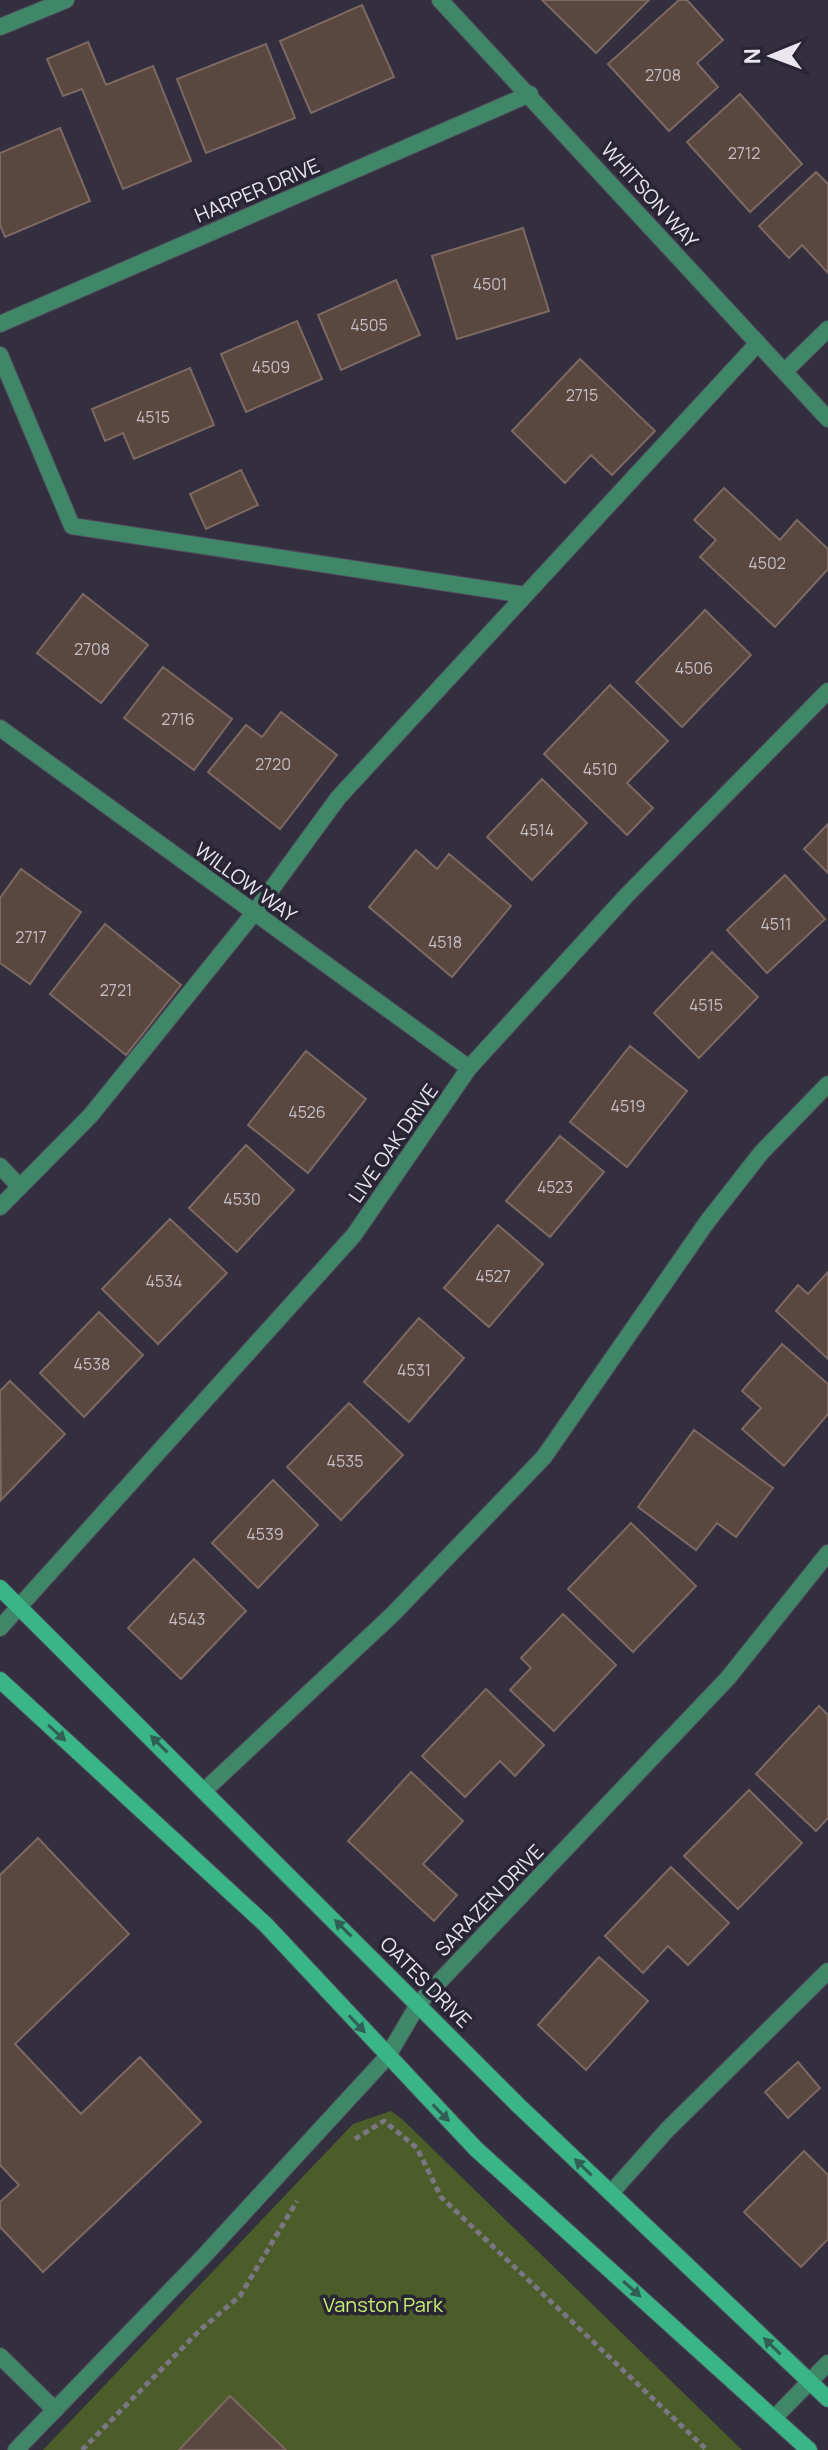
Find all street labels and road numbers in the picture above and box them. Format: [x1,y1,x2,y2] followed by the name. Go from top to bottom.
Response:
[595,136,705,254] street label: WHITSON WAY
[190,152,324,228] street label: HARPER DRIVE
[190,836,303,929] street label: WILLOW WAY
[342,1078,444,1208] street label: LIVE OAK DRIVE
[429,1838,549,1962] street label: SARAZEN DRIVE
[374,1930,478,2034] street label: OATES DRIVE

